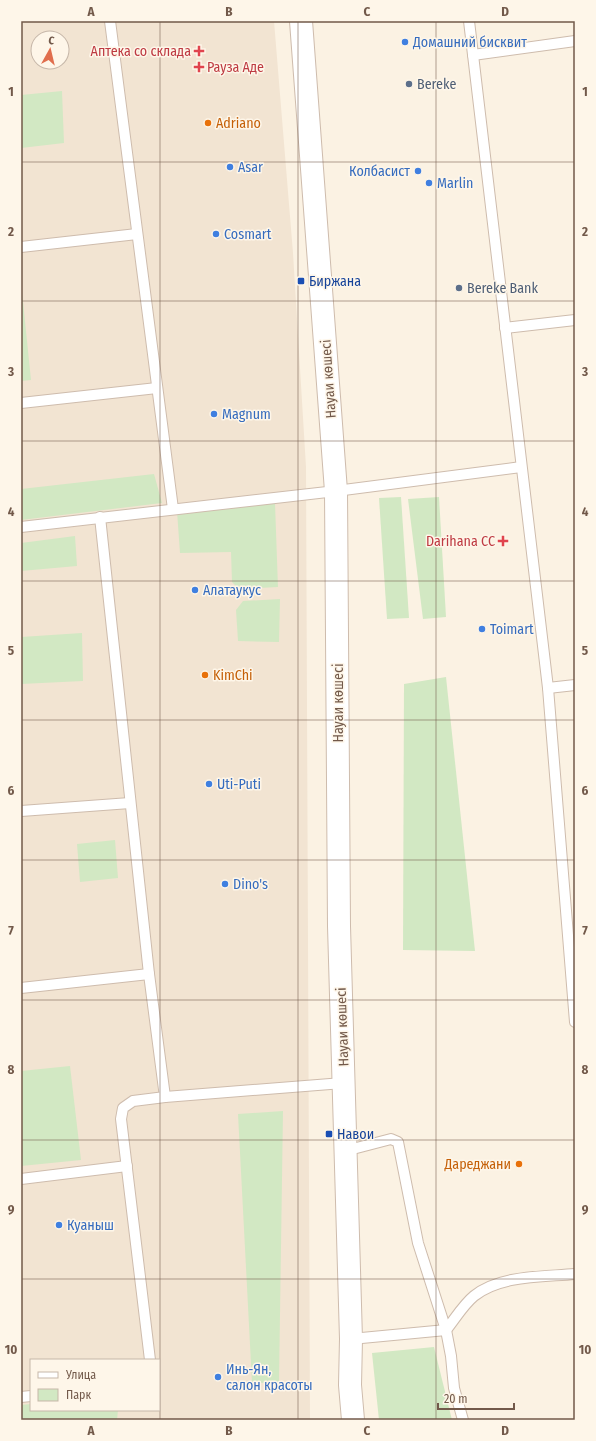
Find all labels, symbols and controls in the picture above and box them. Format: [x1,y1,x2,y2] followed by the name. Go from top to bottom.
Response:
[86,4,95,19] text: A
[225,4,233,19] text: B
[364,4,371,19] text: C
[501,4,509,19] text: D
[30,30,70,70] north arrow
[48,34,55,47] text: С
[412,34,527,51] place label: Домашний бисквит
[400,37,410,47] marker: Домашний бисквит
[91,43,191,60] place label: Аптека со склада
[194,46,204,56] marker: Аптека со склада
[207,59,264,76] place label: Рауза Аде
[194,62,204,72] marker: Рауза Аде
[417,76,456,93] place label: Bereke
[404,79,414,89] marker: Bereke
[8,84,14,99] text: 1
[582,84,588,99] text: 1
[216,115,261,132] place label: Adriano
[203,118,213,128] marker: Adriano
[238,159,263,176] place label: Asar
[225,162,235,172] marker: Asar
[349,163,410,180] place label: Колбасист
[413,166,423,176] marker: Колбасист
[437,175,473,192] place label: Marlin
[424,178,434,188] marker: Marlin
[7,224,14,239] text: 2
[581,224,588,239] text: 2
[224,226,272,243] place label: Cosmart
[211,229,221,239] marker: Cosmart
[309,273,361,290] place label: Биржана
[296,276,306,286] marker: Биржана
[467,280,538,297] place label: Bereke Bank
[454,283,464,293] marker: Bereke Bank
[317,339,340,419] street label: Науаи көшесі
[7,364,14,379] text: 3
[581,364,588,379] text: 3
[222,406,271,423] place label: Magnum
[209,409,219,419] marker: Magnum
[8,504,15,519] text: 4
[582,504,589,519] text: 4
[426,533,495,550] place label: Darihana CC
[498,536,508,546] marker: Darihana CC
[203,582,261,599] place label: Алатаукус
[190,585,200,595] marker: Алатаукус
[490,621,534,638] place label: Toimart
[477,624,487,634] marker: Toimart
[8,643,14,658] text: 5
[582,643,588,658] text: 5
[330,663,347,743] street label: Науаи көшесі
[213,667,253,684] place label: KimChi
[200,670,210,680] marker: KimChi
[217,776,261,793] place label: Uti-Puti
[204,779,214,789] marker: Uti-Puti
[8,783,15,798] text: 6
[582,783,589,798] text: 6
[233,876,268,893] place label: Dino's
[220,879,230,889] marker: Dino's
[8,923,14,938] text: 7
[582,923,588,938] text: 7
[333,987,352,1067] street label: Науаи көшесі
[8,1062,15,1077] text: 8
[582,1062,589,1077] text: 8
[337,1126,374,1143] place label: Навои
[324,1129,334,1139] marker: Навои
[443,1156,511,1173] place label: Дареджани
[514,1159,524,1169] marker: Дареджани
[8,1202,15,1217] text: 9
[582,1202,589,1217] text: 9
[67,1217,114,1234] place label: Куаныш
[54,1220,64,1230] marker: Куаныш
[5,1342,17,1357] text: 10
[579,1342,591,1357] text: 10
[30,1359,160,1411] legend
[226,1361,313,1394] place label: Инь-Ян, салон красоты
[65,1368,96,1382] text: Улица
[213,1372,223,1382] marker: Инь-Ян, салон красоты
[438,1385,514,1411] scale bar
[66,1388,92,1402] text: Парк
[444,1392,468,1406] text: 20 m
[86,1423,95,1438] text: A
[225,1423,233,1438] text: B
[364,1423,371,1438] text: C
[501,1423,509,1438] text: D

